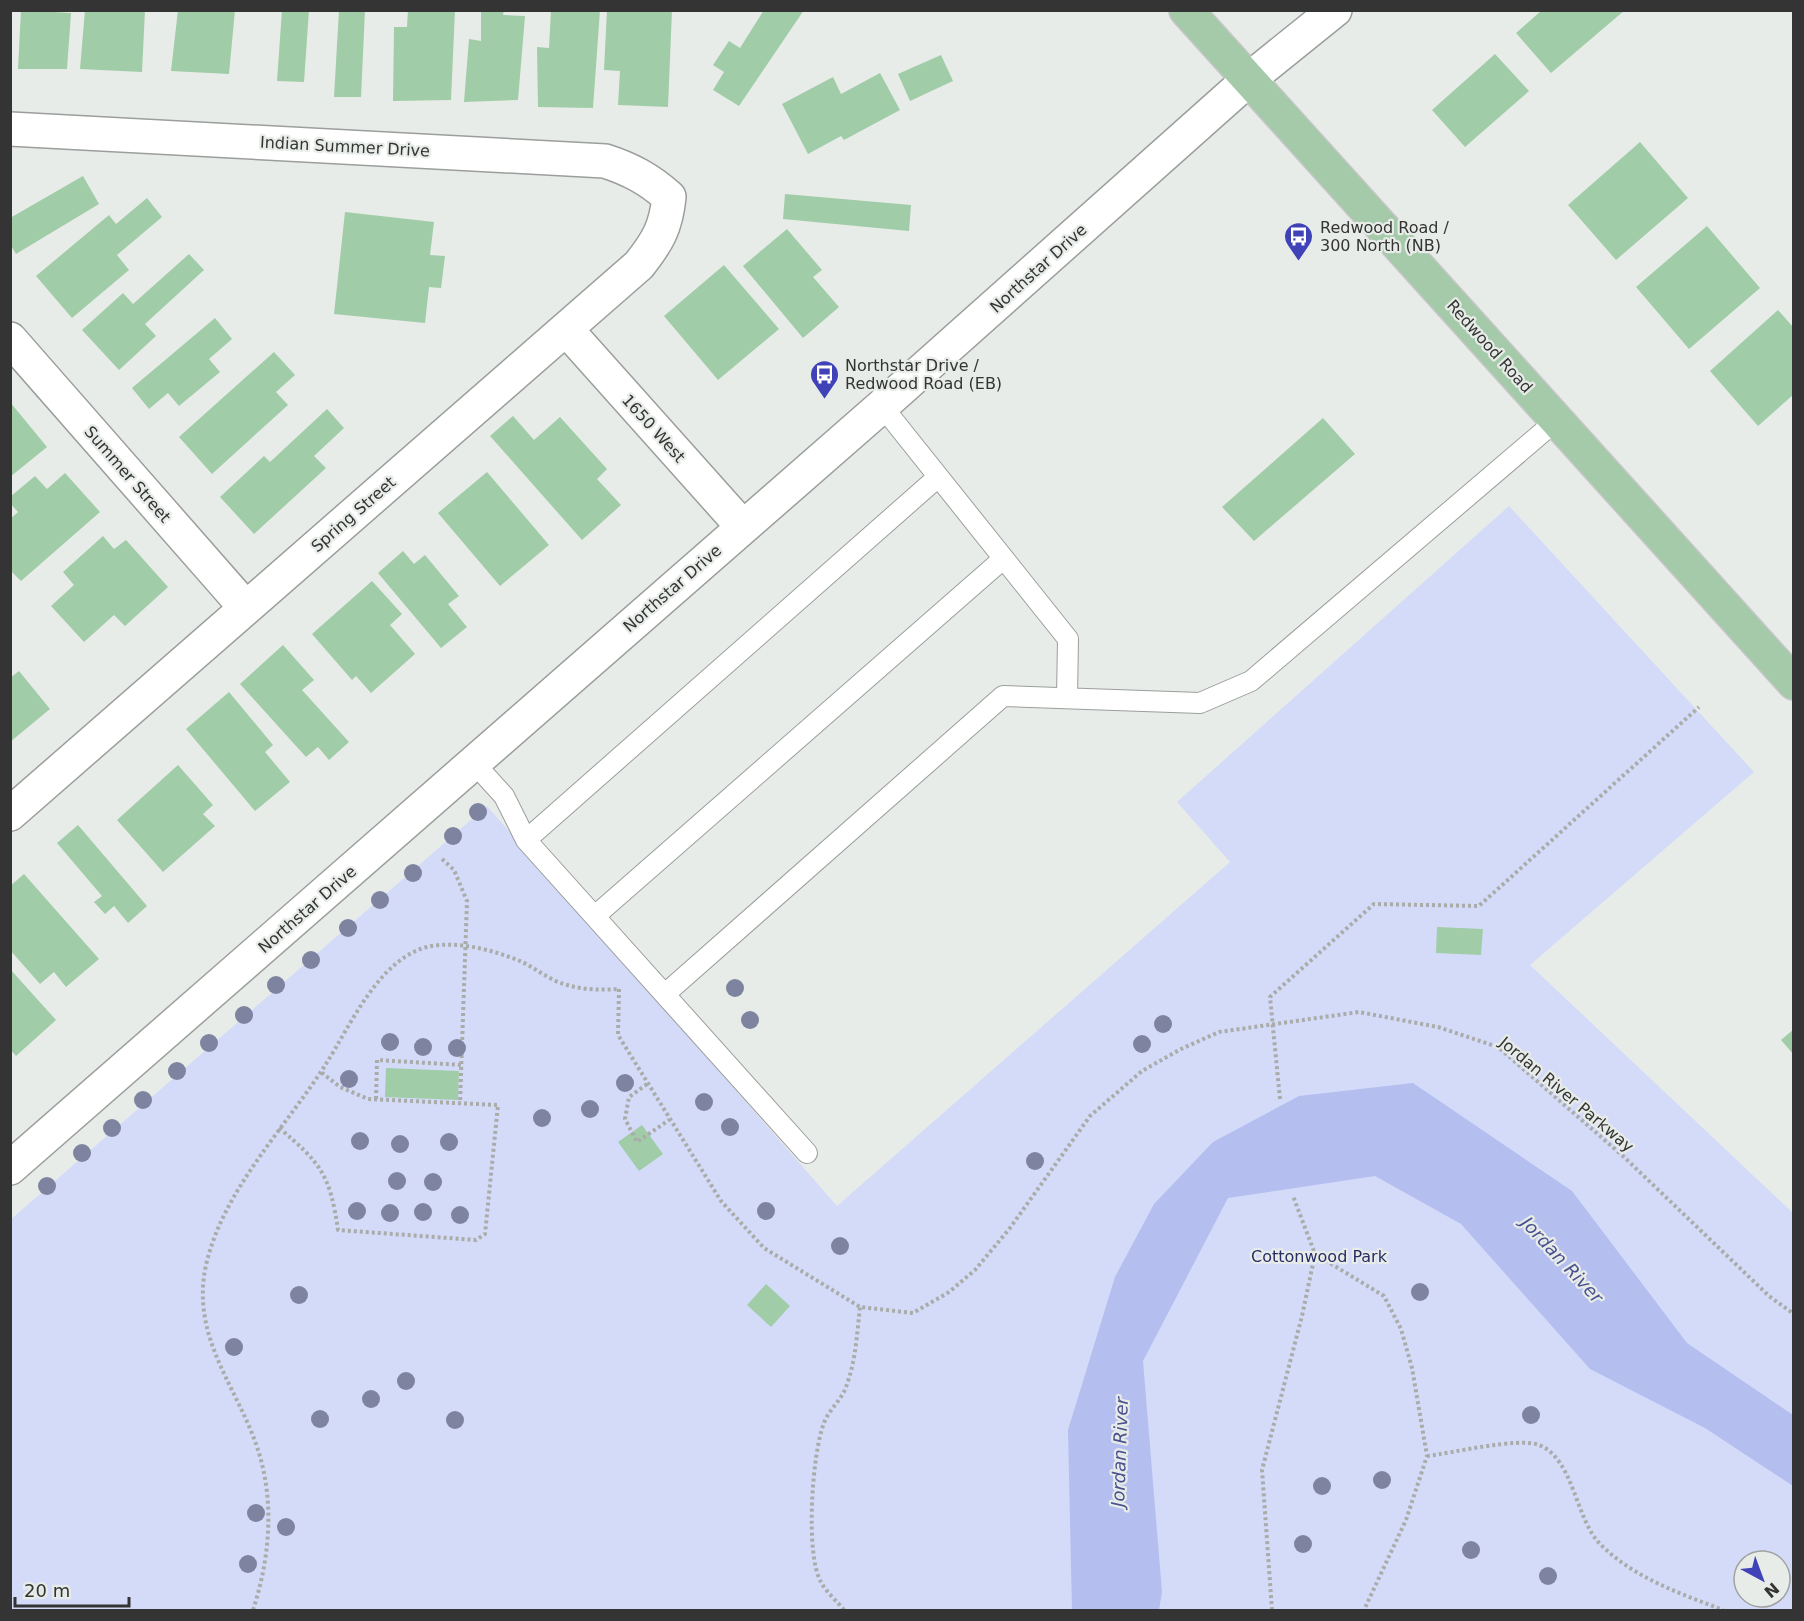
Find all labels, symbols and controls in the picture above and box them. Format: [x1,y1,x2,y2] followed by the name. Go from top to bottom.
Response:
[260,133,430,160] street label: Indian Summer Drive
[1320,218,1450,255] place label: Redwood Road / 300 North (NB)
[986,220,1091,317] street label: Northstar Drive
[1283,220,1315,262] bus stop icon: Redwood Road / 300 North (NB)
[1443,296,1536,397] street label: Redwood Road
[845,356,1002,393] place label: Northstar Drive / Redwood Road (EB)
[808,358,840,400] bus stop icon: Northstar Drive / Redwood Road (EB)
[618,390,689,466] street label: 1650 West
[81,422,175,526] street label: Summer Street
[307,473,399,556] street label: Spring Street
[619,541,725,636] street label: Northstar Drive
[254,862,360,957] street label: Northstar Drive
[1495,1032,1638,1156] street label: Jordan River Parkway
[1515,1210,1609,1308] water label: Jordan River
[1251,1247,1388,1266] park label: Cottonwood Park
[1107,1395,1132,1510] water label: Jordan River
[1732,1549,1792,1609] north arrow
[15,1570,129,1608] scale bar
[1760,1578,1783,1602] text: N
[24,1580,70,1601] text: 20 m

